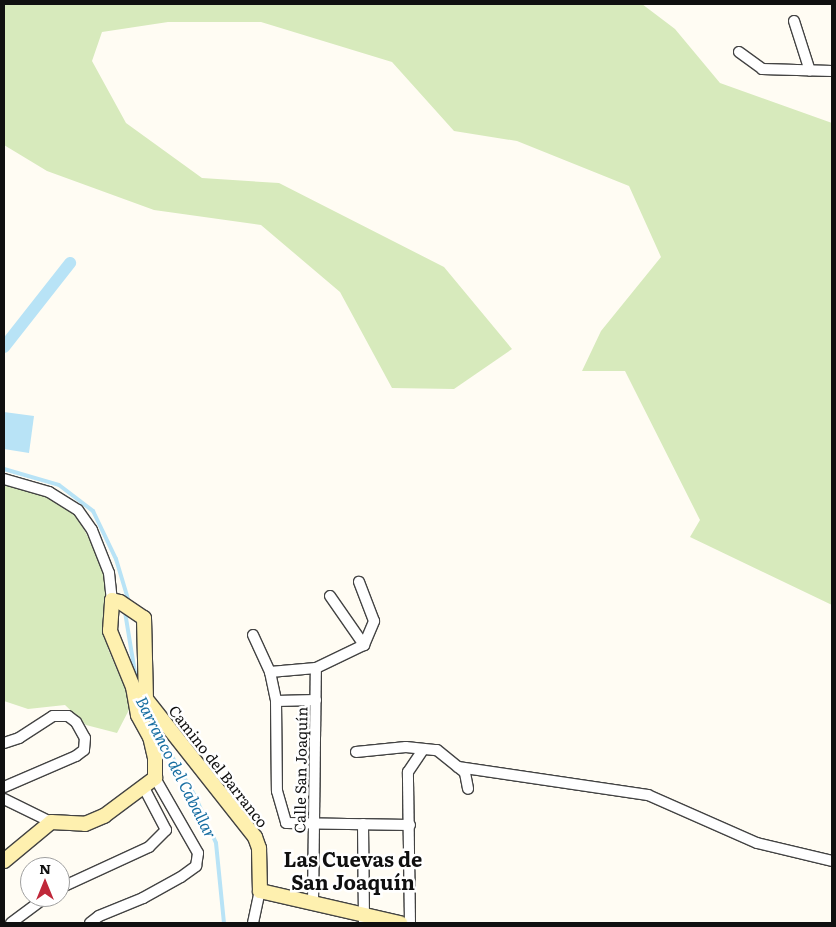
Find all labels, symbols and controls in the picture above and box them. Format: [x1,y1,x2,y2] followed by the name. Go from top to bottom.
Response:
[133,693,221,841] water label: Barranco del Caballar
[166,701,272,831] street label: Camino del Barranco
[290,707,310,833] street label: Calle San Joaquín
[284,846,422,893] district label: Las Cuevas de San Joaquín
[20,857,70,907] north arrow
[39,858,51,878] text: N

